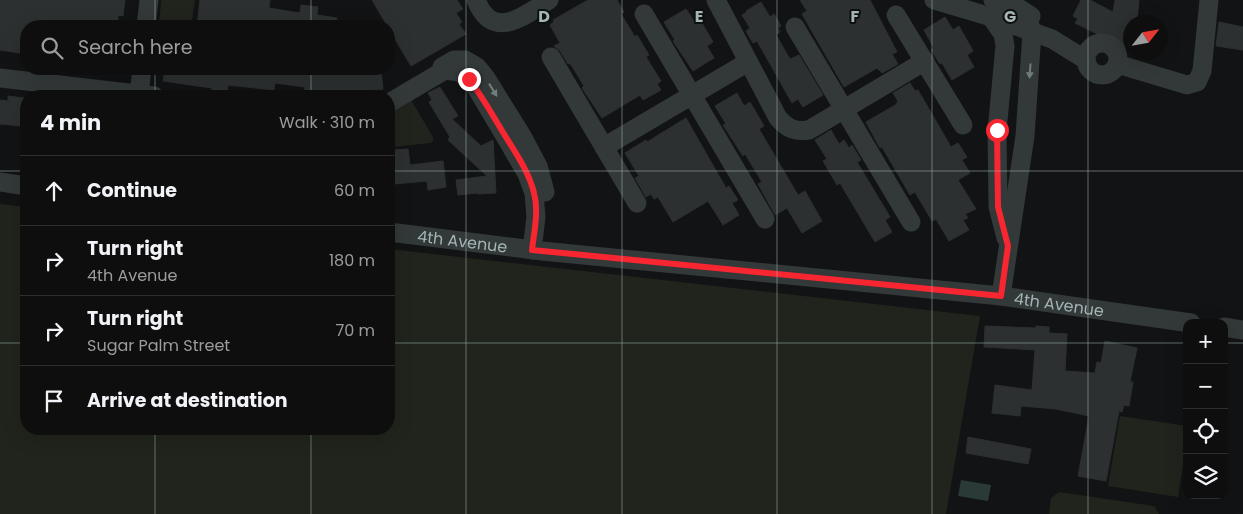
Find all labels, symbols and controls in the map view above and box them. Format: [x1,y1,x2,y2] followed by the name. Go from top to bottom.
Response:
[538,5,550,28] text: D
[695,5,703,28] text: E
[851,5,860,28] text: F
[1004,5,1016,28] text: G
[1123,15,1168,60] north arrow
[20,20,395,75] search box
[38,34,66,62] icon: search
[78,34,192,61] text: Search here
[1025,64,1033,80] one-way arrow
[458,68,481,91] route end
[489,83,498,97] one-way arrow
[40,108,101,137] text: 4 min
[279,111,375,134] text: Walk · 310 m
[986,119,1009,142] route start
[40,177,68,205] icon: ahead
[87,177,177,204] text: Continue
[334,179,375,202] text: 60 m
[416,225,509,259] street label: 4th Avenue
[87,235,183,262] text: Turn right
[40,247,68,275] icon: right
[329,249,375,272] text: 180 m
[87,264,177,287] text: 4th Avenue
[1013,287,1105,323] street label: 4th Avenue
[87,305,183,332] text: Turn right
[40,317,68,345] icon: right
[335,319,375,342] text: 70 m
[1183,319,1228,499] map controls
[1183,319,1228,364] button: +
[87,334,230,357] text: Sugar Palm Street
[1183,364,1228,409] button: −
[40,387,68,415] icon: arrive
[87,387,288,414] text: Arrive at destination
[1183,409,1228,454] button: locate
[1183,454,1228,499] button: layers

